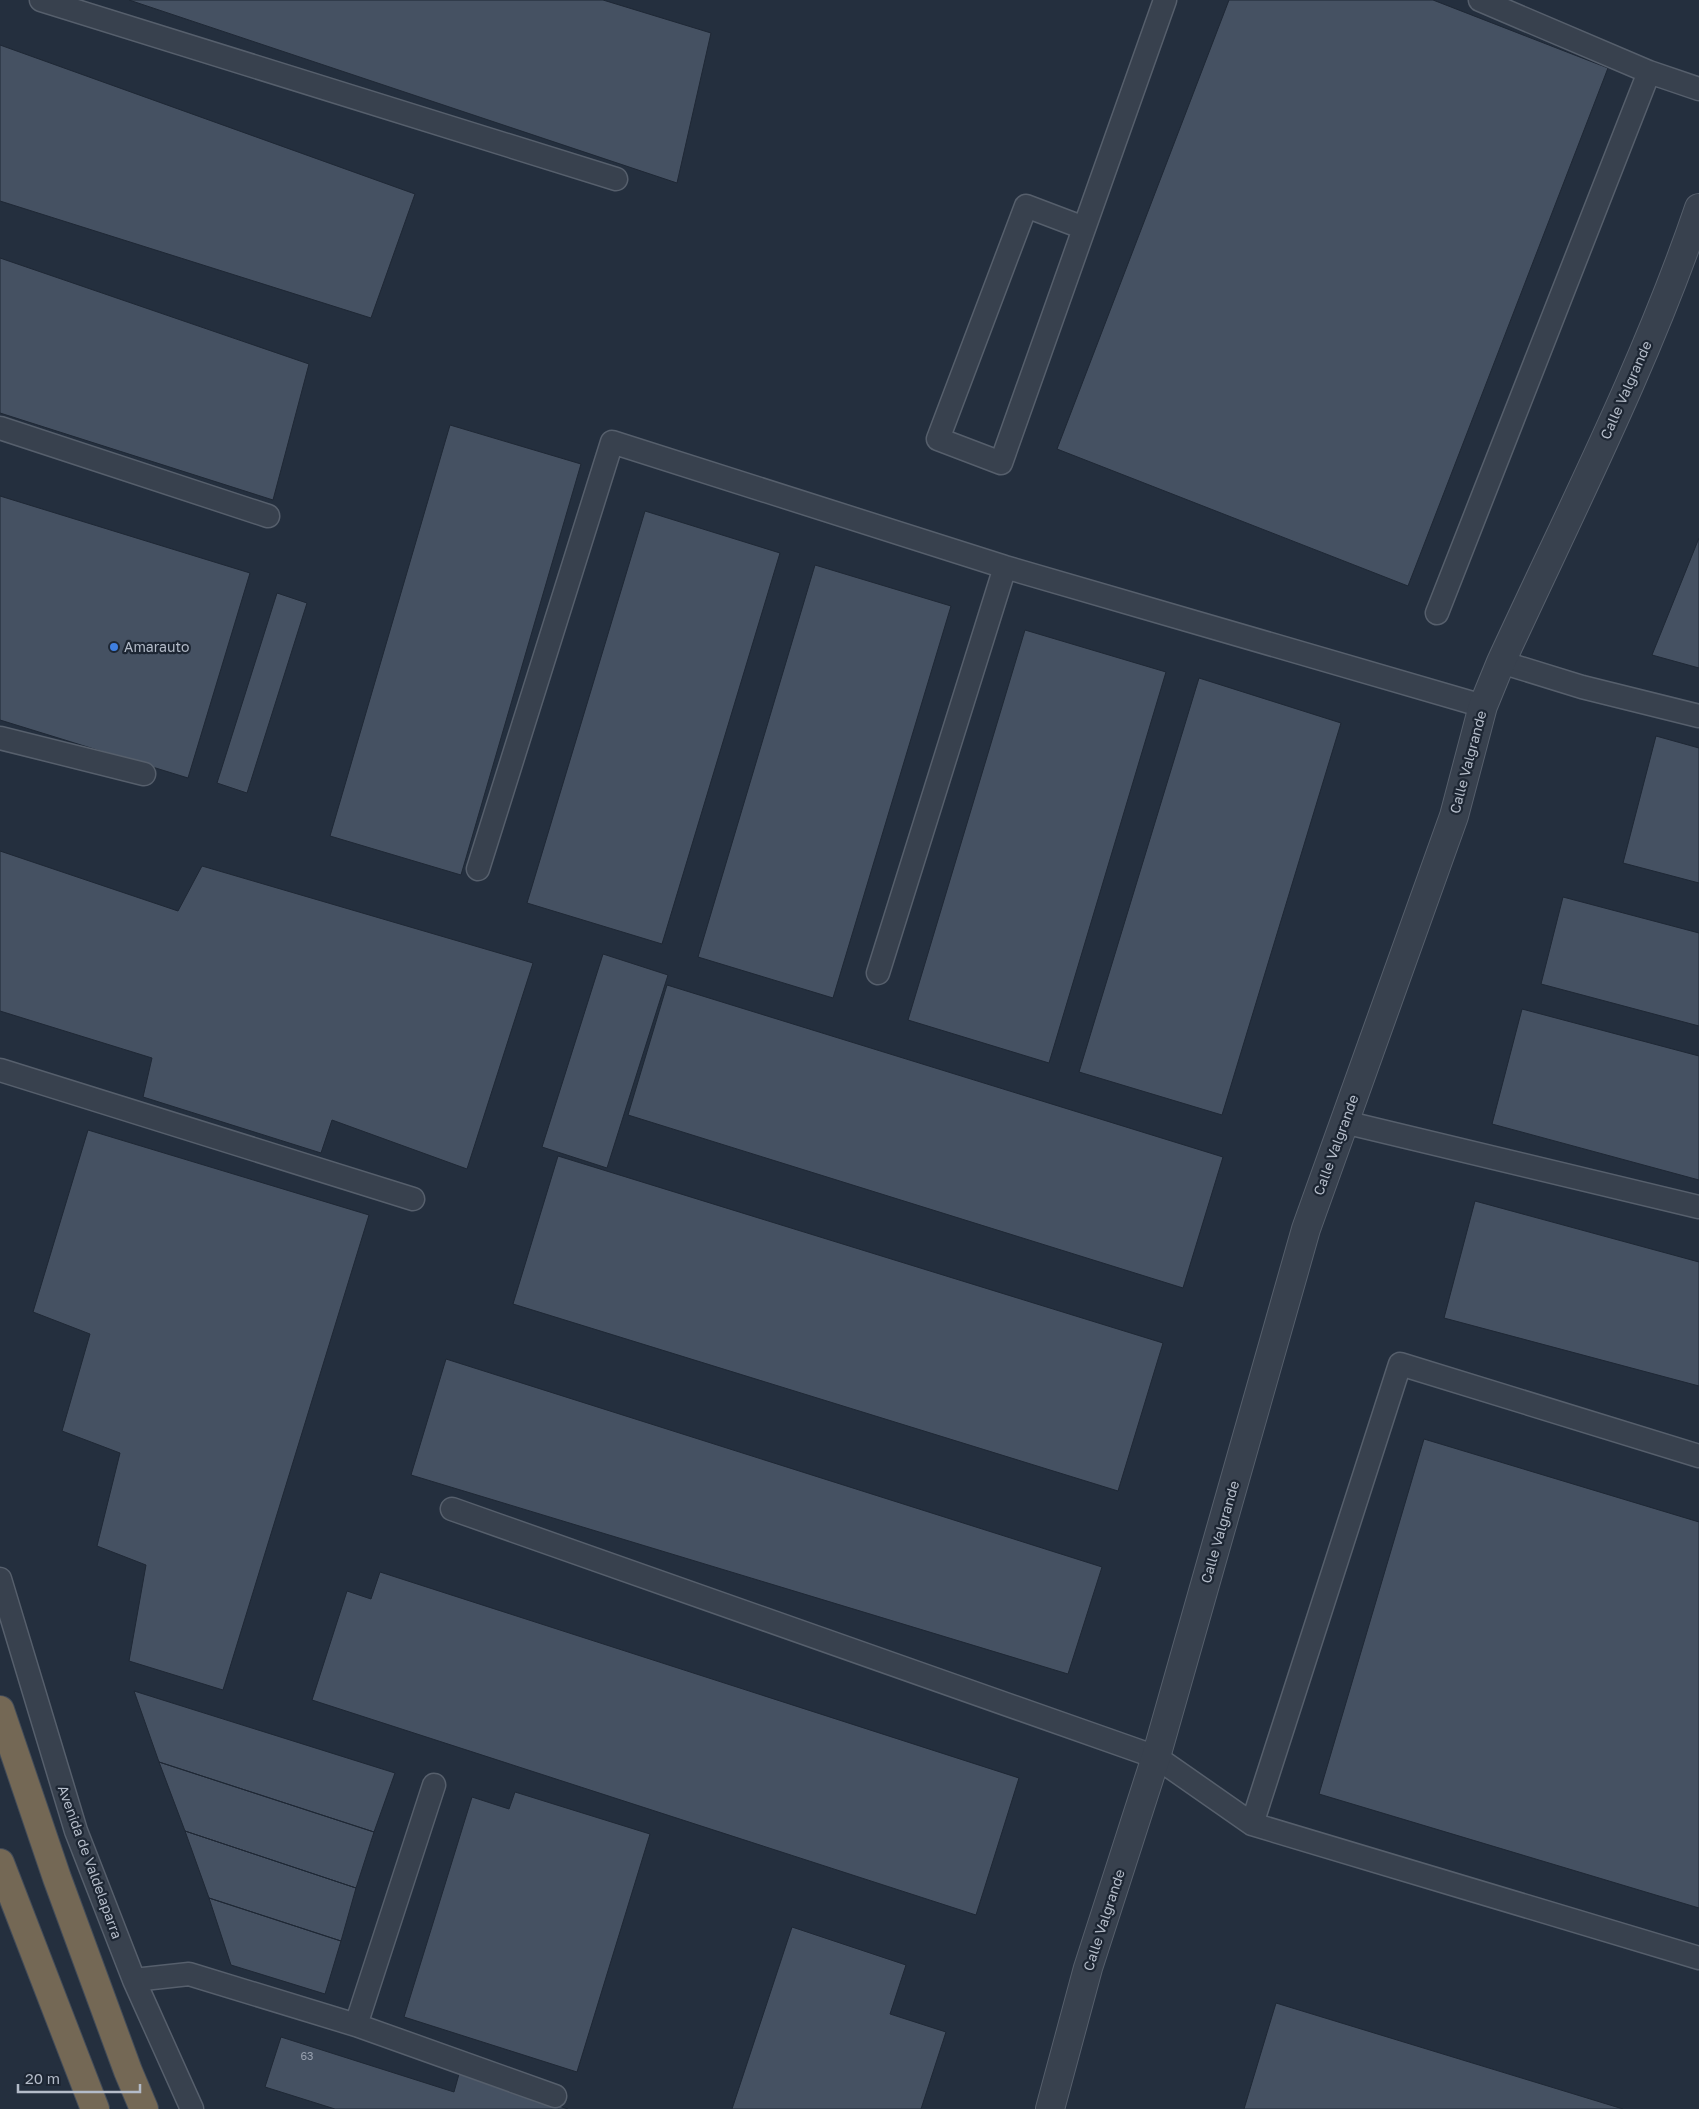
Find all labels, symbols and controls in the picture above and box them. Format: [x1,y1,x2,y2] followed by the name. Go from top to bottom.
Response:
[1596,338,1655,442] street label: Calle Valgrande
[124,638,189,655] place label: Amarauto
[108,641,120,653] marker: Amarauto
[1446,709,1489,815] street label: Calle Valgrande
[1309,1092,1362,1197] street label: Calle Valgrande
[1197,1479,1242,1585] street label: Calle Valgrande
[55,1783,126,1941] street label: Avenida de Valdelaparra
[1079,1867,1128,1973] street label: Calle Valgrande
[300,2049,314,2062] house number: 63
[18,2062,140,2094] scale bar
[25,2069,60,2087] text: 20 m

